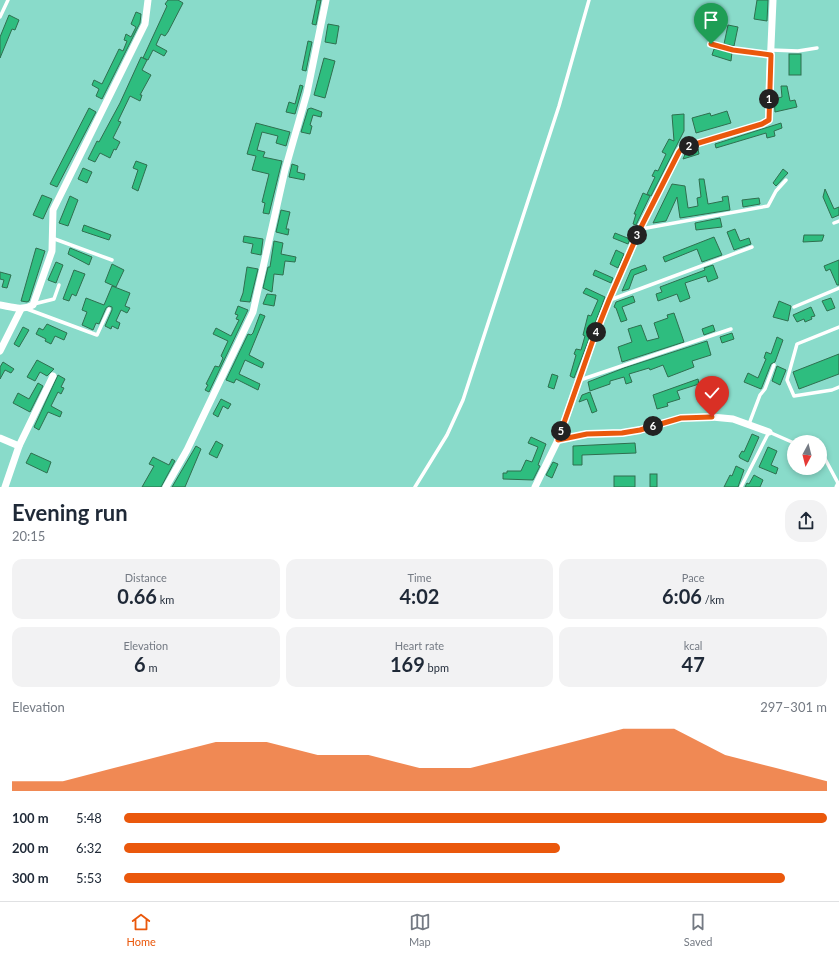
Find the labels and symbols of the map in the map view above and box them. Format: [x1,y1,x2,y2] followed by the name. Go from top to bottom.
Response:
[694,3,728,44] pin
[759,89,779,109] pin: 1
[679,136,699,156] pin: 2
[627,225,647,245] pin: 3
[586,322,606,342] pin: 4
[695,376,729,417] pin
[643,416,663,436] pin: 6
[551,421,571,441] pin: 5
[787,435,827,475] north arrow

